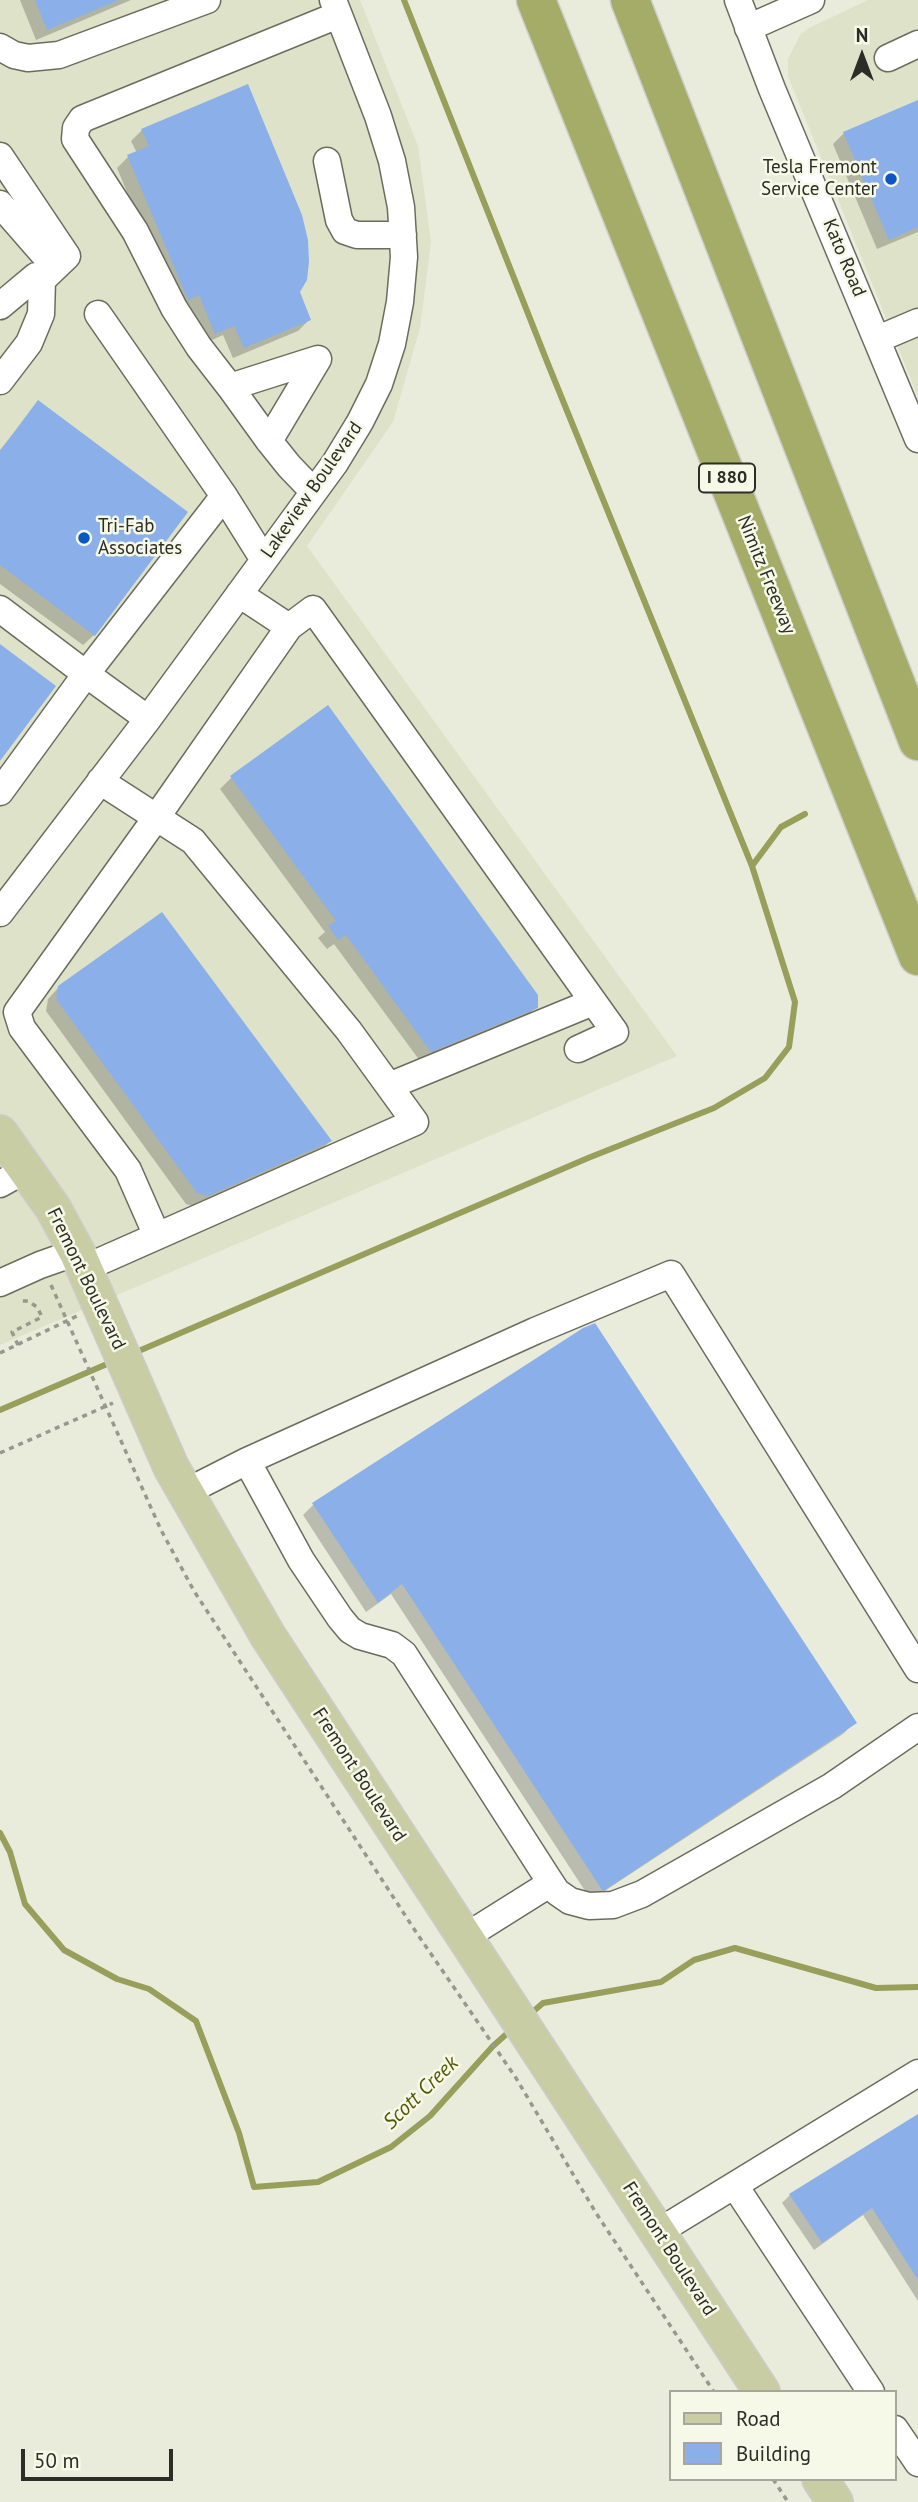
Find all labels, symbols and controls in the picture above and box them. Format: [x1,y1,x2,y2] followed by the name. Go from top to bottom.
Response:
[827,21,897,91] north arrow
[856,23,868,47] text: N
[761,157,877,201] place label: Tesla Fremont Service Center
[883,171,899,187] marker: Tesla Fremont Service Center
[817,216,871,300] street label: Kato Road
[256,417,368,563] street label: Lakeview Boulevard
[699,464,755,492] road number: I 880
[732,512,800,638] street label: Nimitz Freeway
[98,516,182,560] place label: Tri-Fab Associates
[76,530,92,546] marker: Tri-Fab Associates
[42,1204,130,1354] street label: Fremont Boulevard
[307,1704,411,1846] street label: Fremont Boulevard
[378,2051,464,2135] water label: Scott Creek
[617,2178,721,2320] street label: Fremont Boulevard
[670,2390,897,2481] legend
[736,2405,780,2432] text: Road
[24,2436,177,2480] scale bar
[736,2440,811,2467] text: Building
[34,2447,80,2474] text: 50 m

